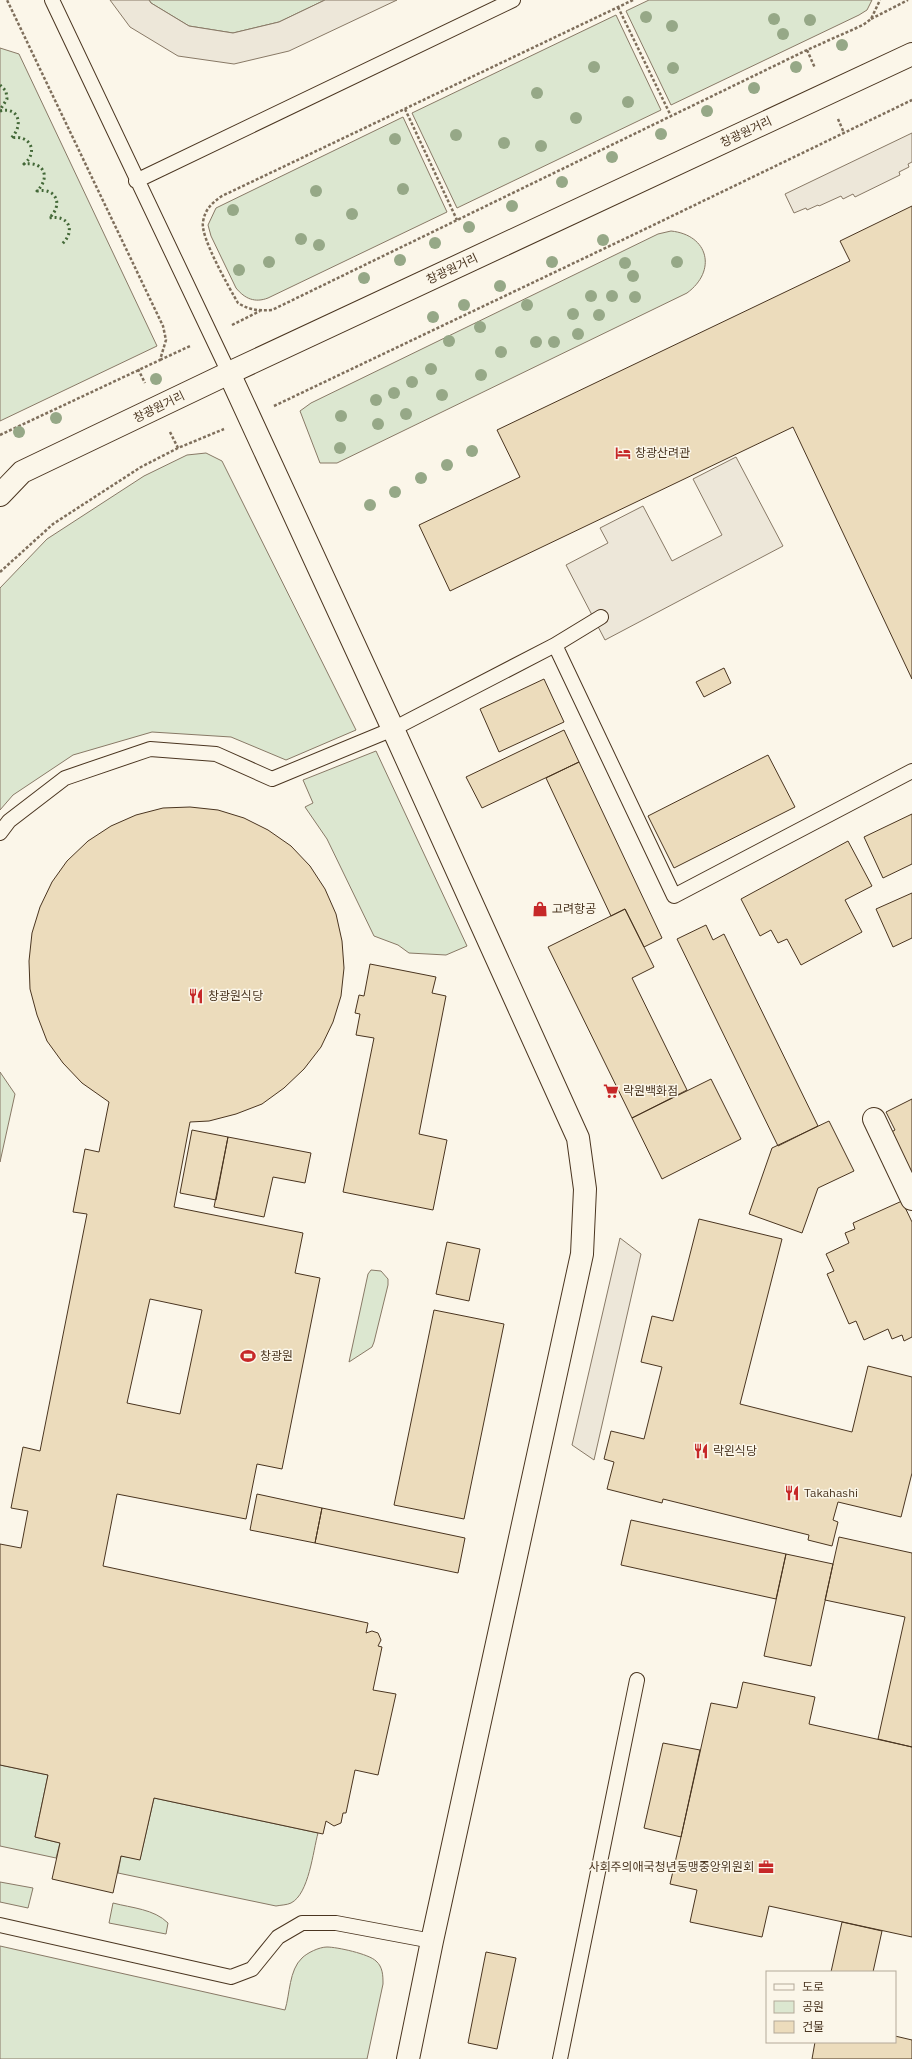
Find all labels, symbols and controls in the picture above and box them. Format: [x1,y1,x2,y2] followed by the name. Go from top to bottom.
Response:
[718,113,774,150] street label: 창광원거리
[424,250,480,287] street label: 창광원거리
[131,388,187,425] street label: 창광원거리
[614,444,632,462] hotel icon: 창광산려관
[635,445,690,460] place label: 창광산려관
[531,900,549,918] shop icon: 고려항공
[552,901,596,916] place label: 고려항공
[187,987,205,1005] restaurant icon: 창광원식당
[208,988,263,1003] place label: 창광원식당
[602,1082,620,1100] supermarket icon: 락원백화점
[623,1083,678,1098] place label: 락원백화점
[239,1347,257,1365] sports icon: 창광원
[260,1348,293,1363] place label: 창광원
[692,1442,710,1460] restaurant icon: 락왼식당
[713,1443,757,1458] place label: 락왼식당
[783,1484,801,1502] restaurant icon: Takahashi
[804,1485,858,1500] place label: Takahashi
[757,1858,775,1876] office icon: 사회주의애국청년동맹중앙위원회
[588,1859,754,1874] place label: 사회주의애국청년동맹중앙위원회
[766,1971,896,2043] legend
[802,1979,824,1994] text: 도로
[802,1999,824,2014] text: 공원
[802,2019,824,2034] text: 건물

